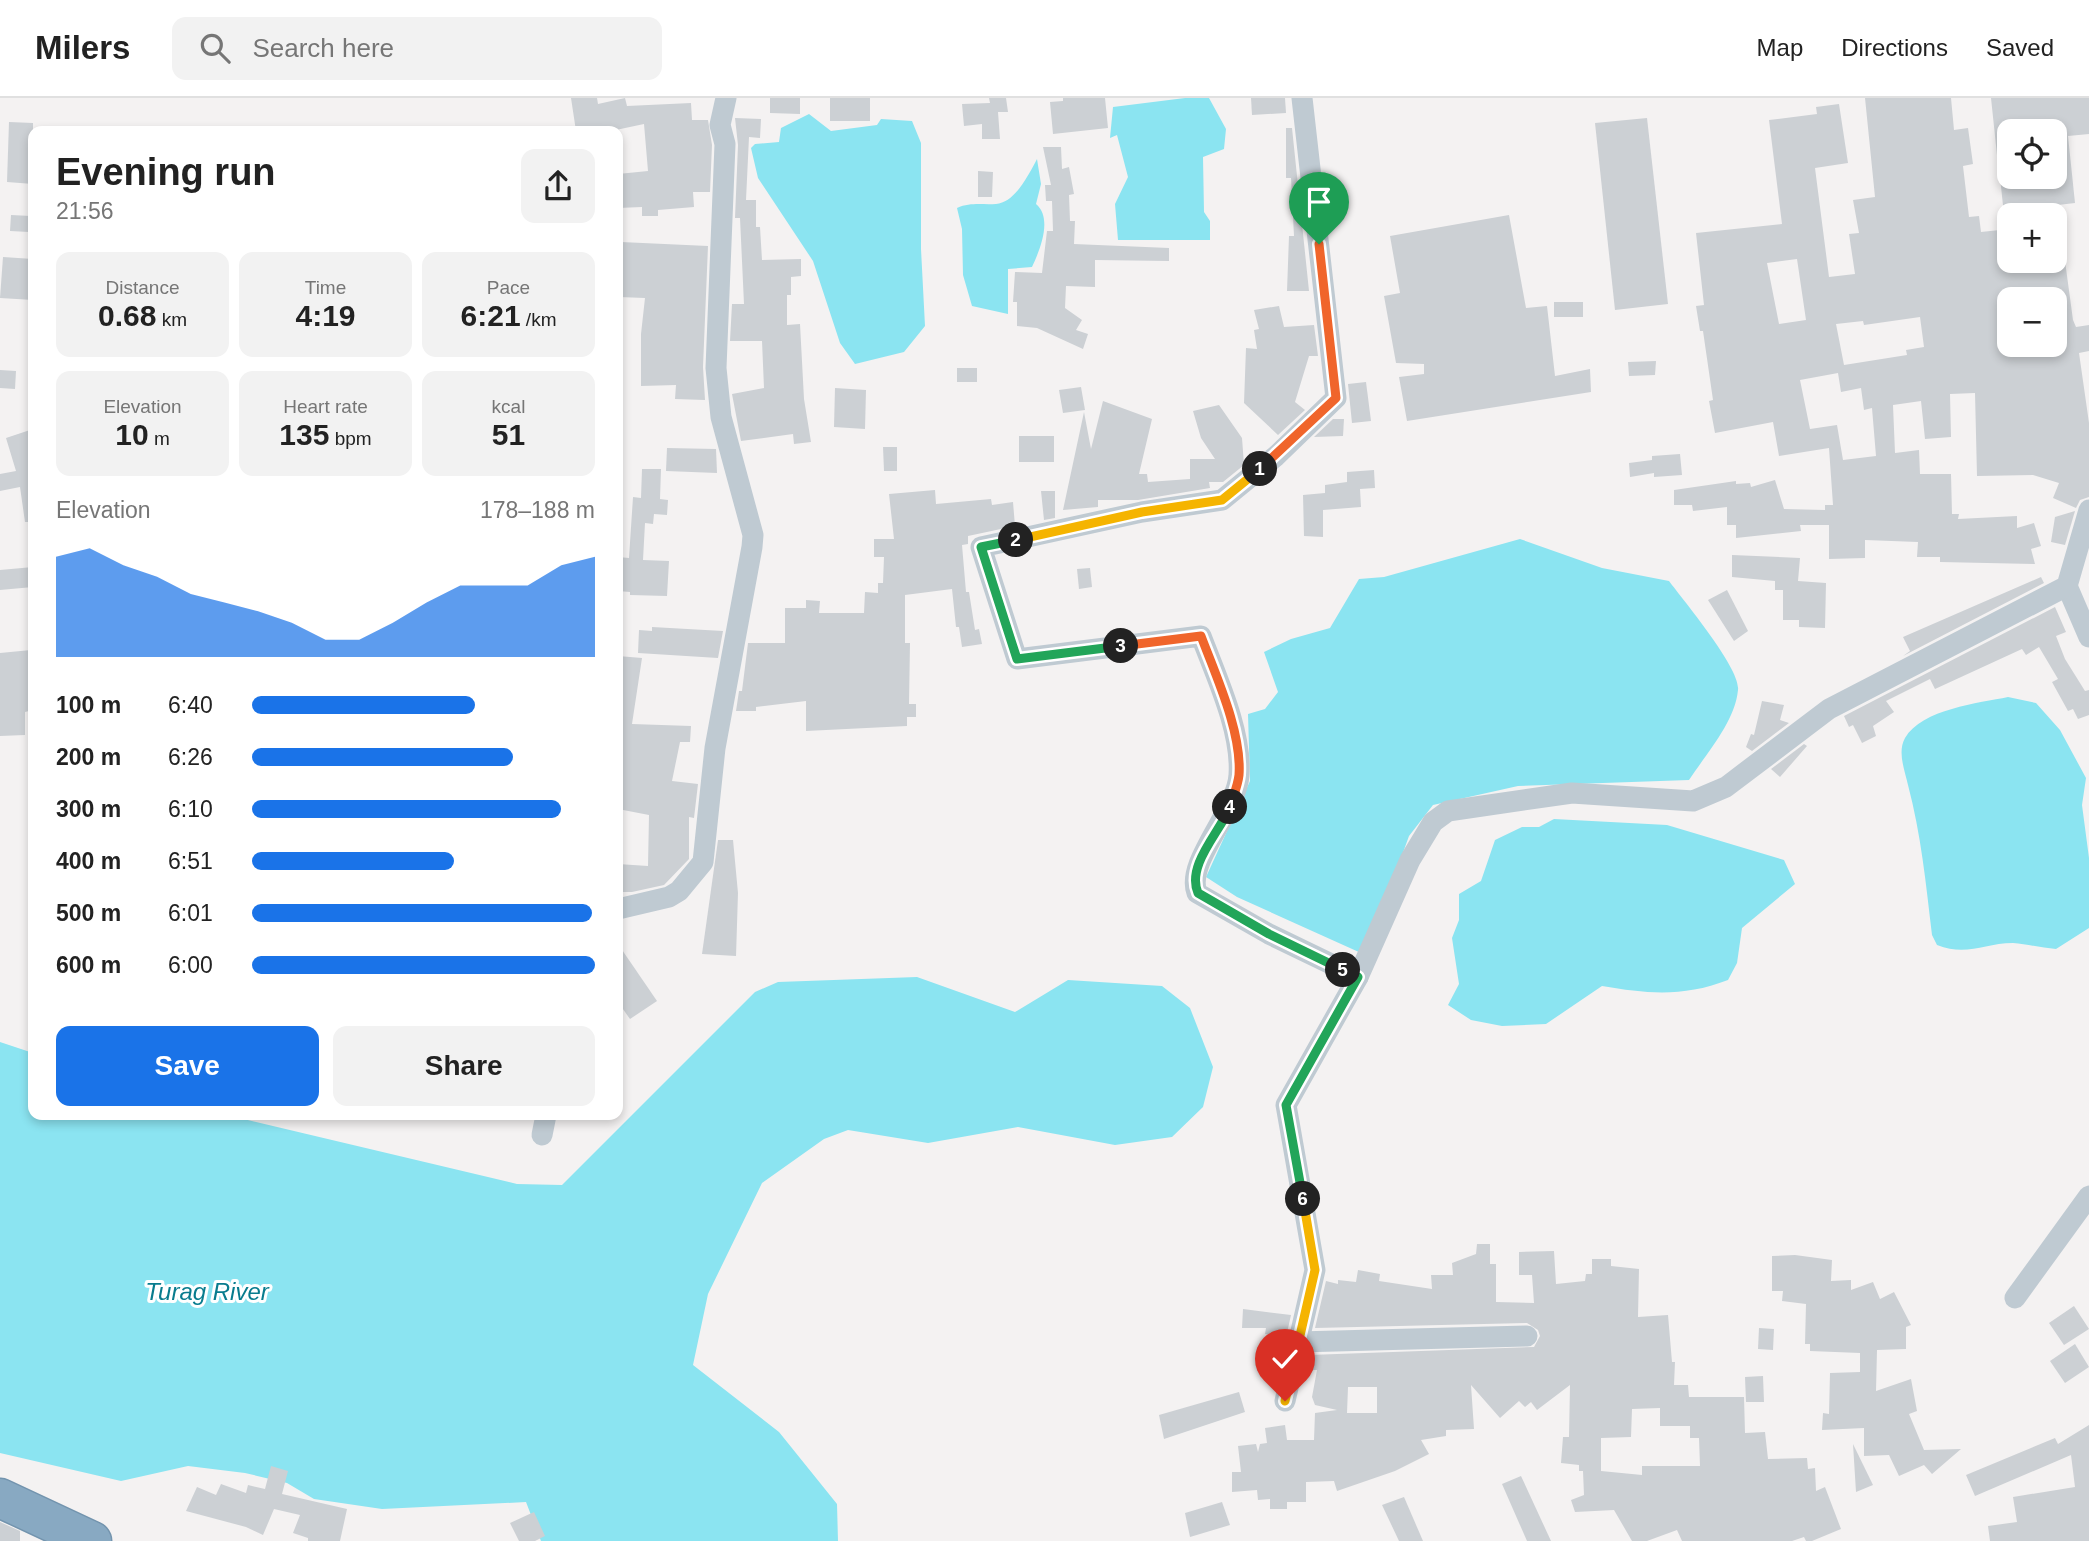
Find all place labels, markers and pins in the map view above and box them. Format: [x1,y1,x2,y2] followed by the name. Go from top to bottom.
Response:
[1289,172,1349,244] pin
[1242,452,1278,486] pin: 1
[998,522,1034,558] pin: 2
[1104,628,1138,664] pin: 3
[1212,790,1248,824] pin: 4
[1326,952,1360,988] pin: 5
[1286,1182,1320,1216] pin: 6
[1255,1329,1315,1401] pin

